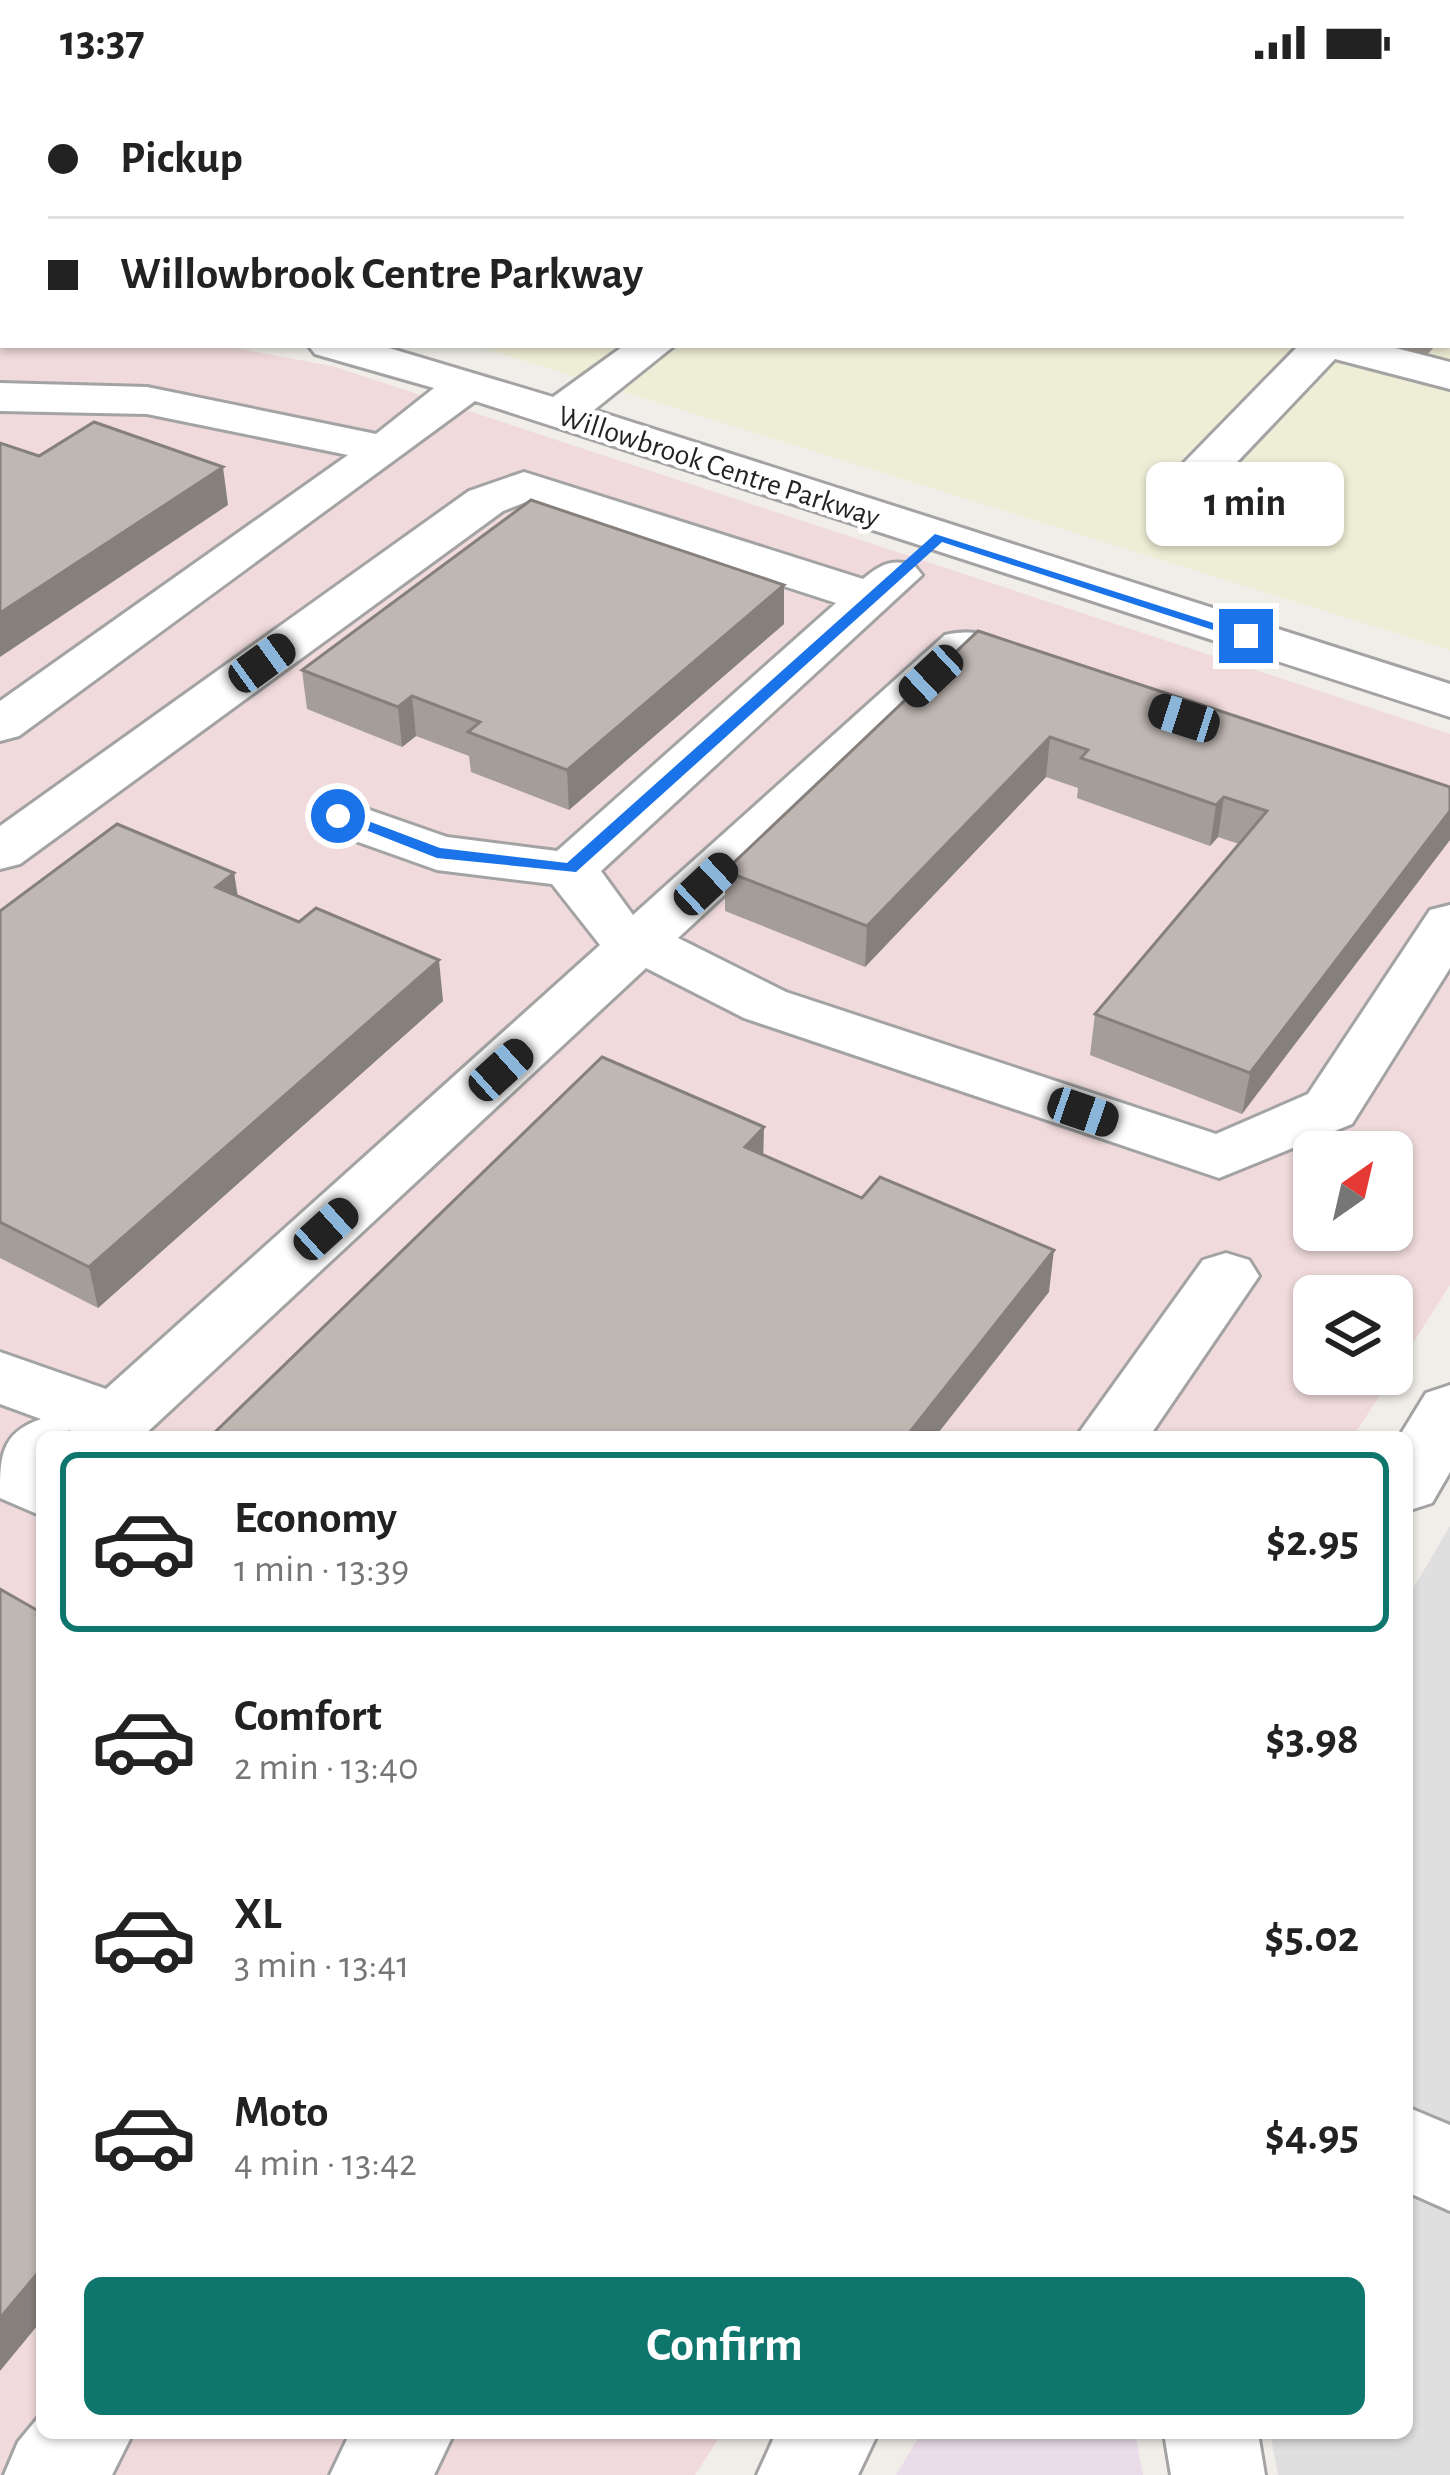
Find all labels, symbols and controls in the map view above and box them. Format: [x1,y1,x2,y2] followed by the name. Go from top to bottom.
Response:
[60,19,145,64] text: 13:37
[120,136,243,181] text: Pickup
[120,252,643,297] text: Willowbrook Centre Parkway
[554,401,883,533] street label: Willowbrook Centre Parkway
[1147,462,1345,546] callout: 1 min
[1204,484,1286,523] text: 1 min
[1219,609,1273,663] route end
[222,627,302,699] car
[892,638,970,714] car
[1144,690,1224,746] car
[311,789,365,843] route start
[667,846,745,922] car
[462,1033,540,1107] car
[1043,1083,1123,1141] car
[1293,1131,1413,1251] north arrow
[1293,1131,1413,1395] map controls
[287,1192,365,1266] car
[1293,1275,1413,1395] button: layers
[90,1488,198,1596] icon: car
[234,1496,397,1541] text: Economy
[1266,1519,1359,1564] text: $2.95
[234,1550,409,1589] text: 1 min · 13:39
[90,1686,198,1794] icon: car
[234,1694,382,1739] text: Comfort
[1265,1717,1359,1762] text: $3.98
[234,1748,419,1787] text: 2 min · 13:40
[90,1884,198,1992] icon: car
[234,1892,282,1937] text: XL
[1264,1915,1359,1960] text: $5.02
[234,1946,410,1985] text: 3 min · 13:41
[90,2082,198,2190] icon: car
[234,2090,329,2135] text: Moto
[1265,2113,1359,2158] text: $4.95
[234,2144,417,2183] text: 4 min · 13:42
[84,2277,1365,2415] button: Confirm

